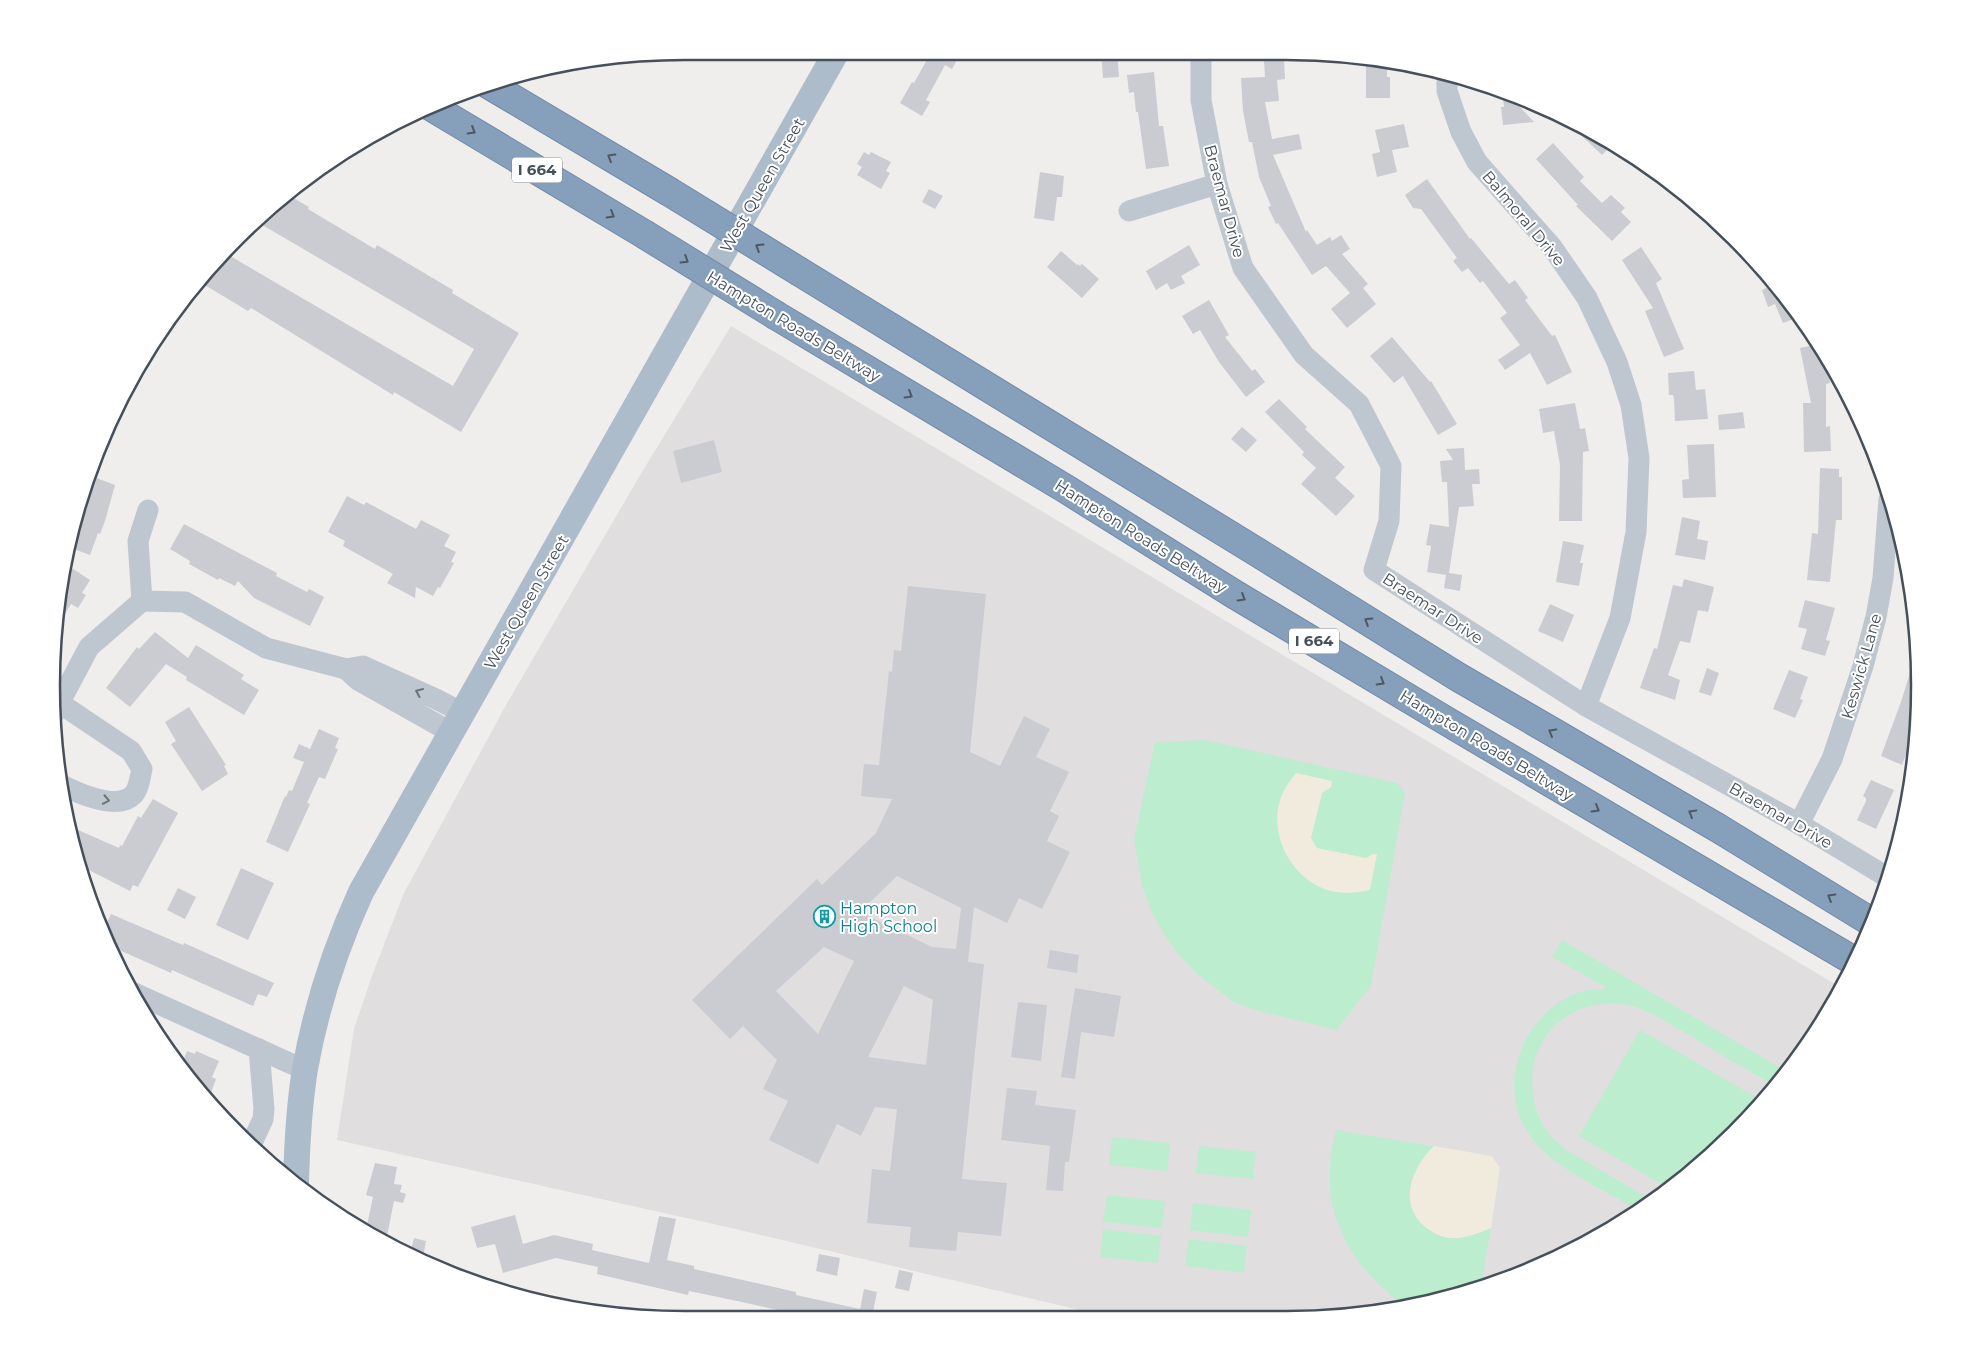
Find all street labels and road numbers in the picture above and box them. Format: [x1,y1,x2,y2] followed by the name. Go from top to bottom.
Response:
[716,114,809,256] street label: West Queen Street
[1200,143,1249,260] street label: Braemar Drive
[512,158,562,182] road number: I 664
[1478,167,1569,270] street label: Balmoral Drive
[704,267,884,386] street label: Hampton Roads Beltway
[1051,476,1230,597] street label: Hampton Roads Beltway
[480,531,573,673] street label: West Queen Street
[1379,569,1486,648] street label: Braemar Drive
[1837,611,1886,721] street label: Keswick Lane
[1289,628,1339,654] road number: I 664
[1397,686,1577,805] street label: Hampton Roads Beltway
[1726,778,1836,853] street label: Braemar Drive

